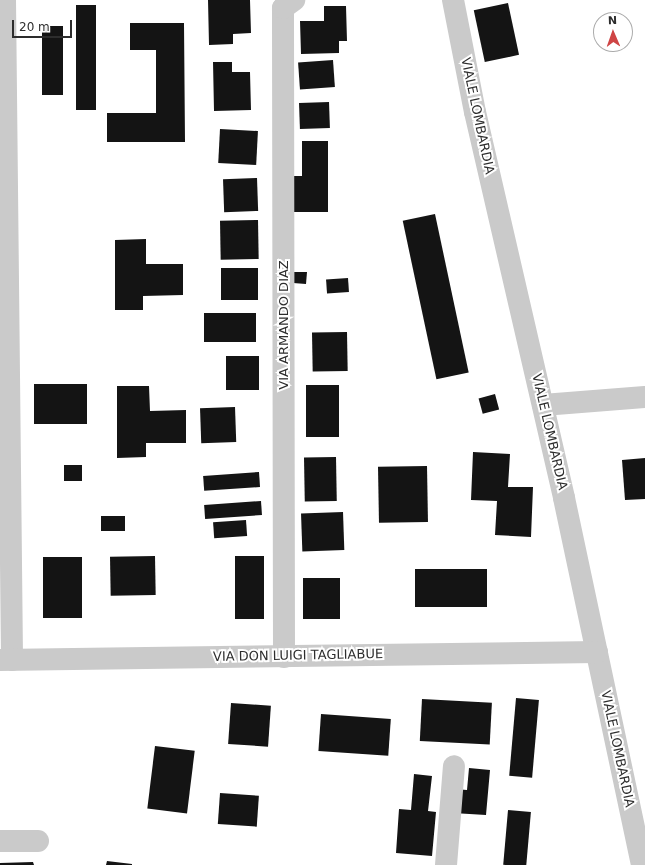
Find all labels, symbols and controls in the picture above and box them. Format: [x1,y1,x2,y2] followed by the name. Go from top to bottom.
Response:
[14,12,74,38] scale bar
[593,12,633,52] north arrow
[608,14,617,27] text: N
[19,20,50,34] text: 20 m
[457,56,497,176] street label: VIALE LOMBARDIA
[276,260,292,390] street label: VIA ARMANDO DIAZ
[528,372,570,492] street label: VIALE LOMBARDIA
[213,647,383,665] street label: VIA DON LUIGI TAGLIABUE
[597,689,637,809] street label: VIALE LOMBARDIA

